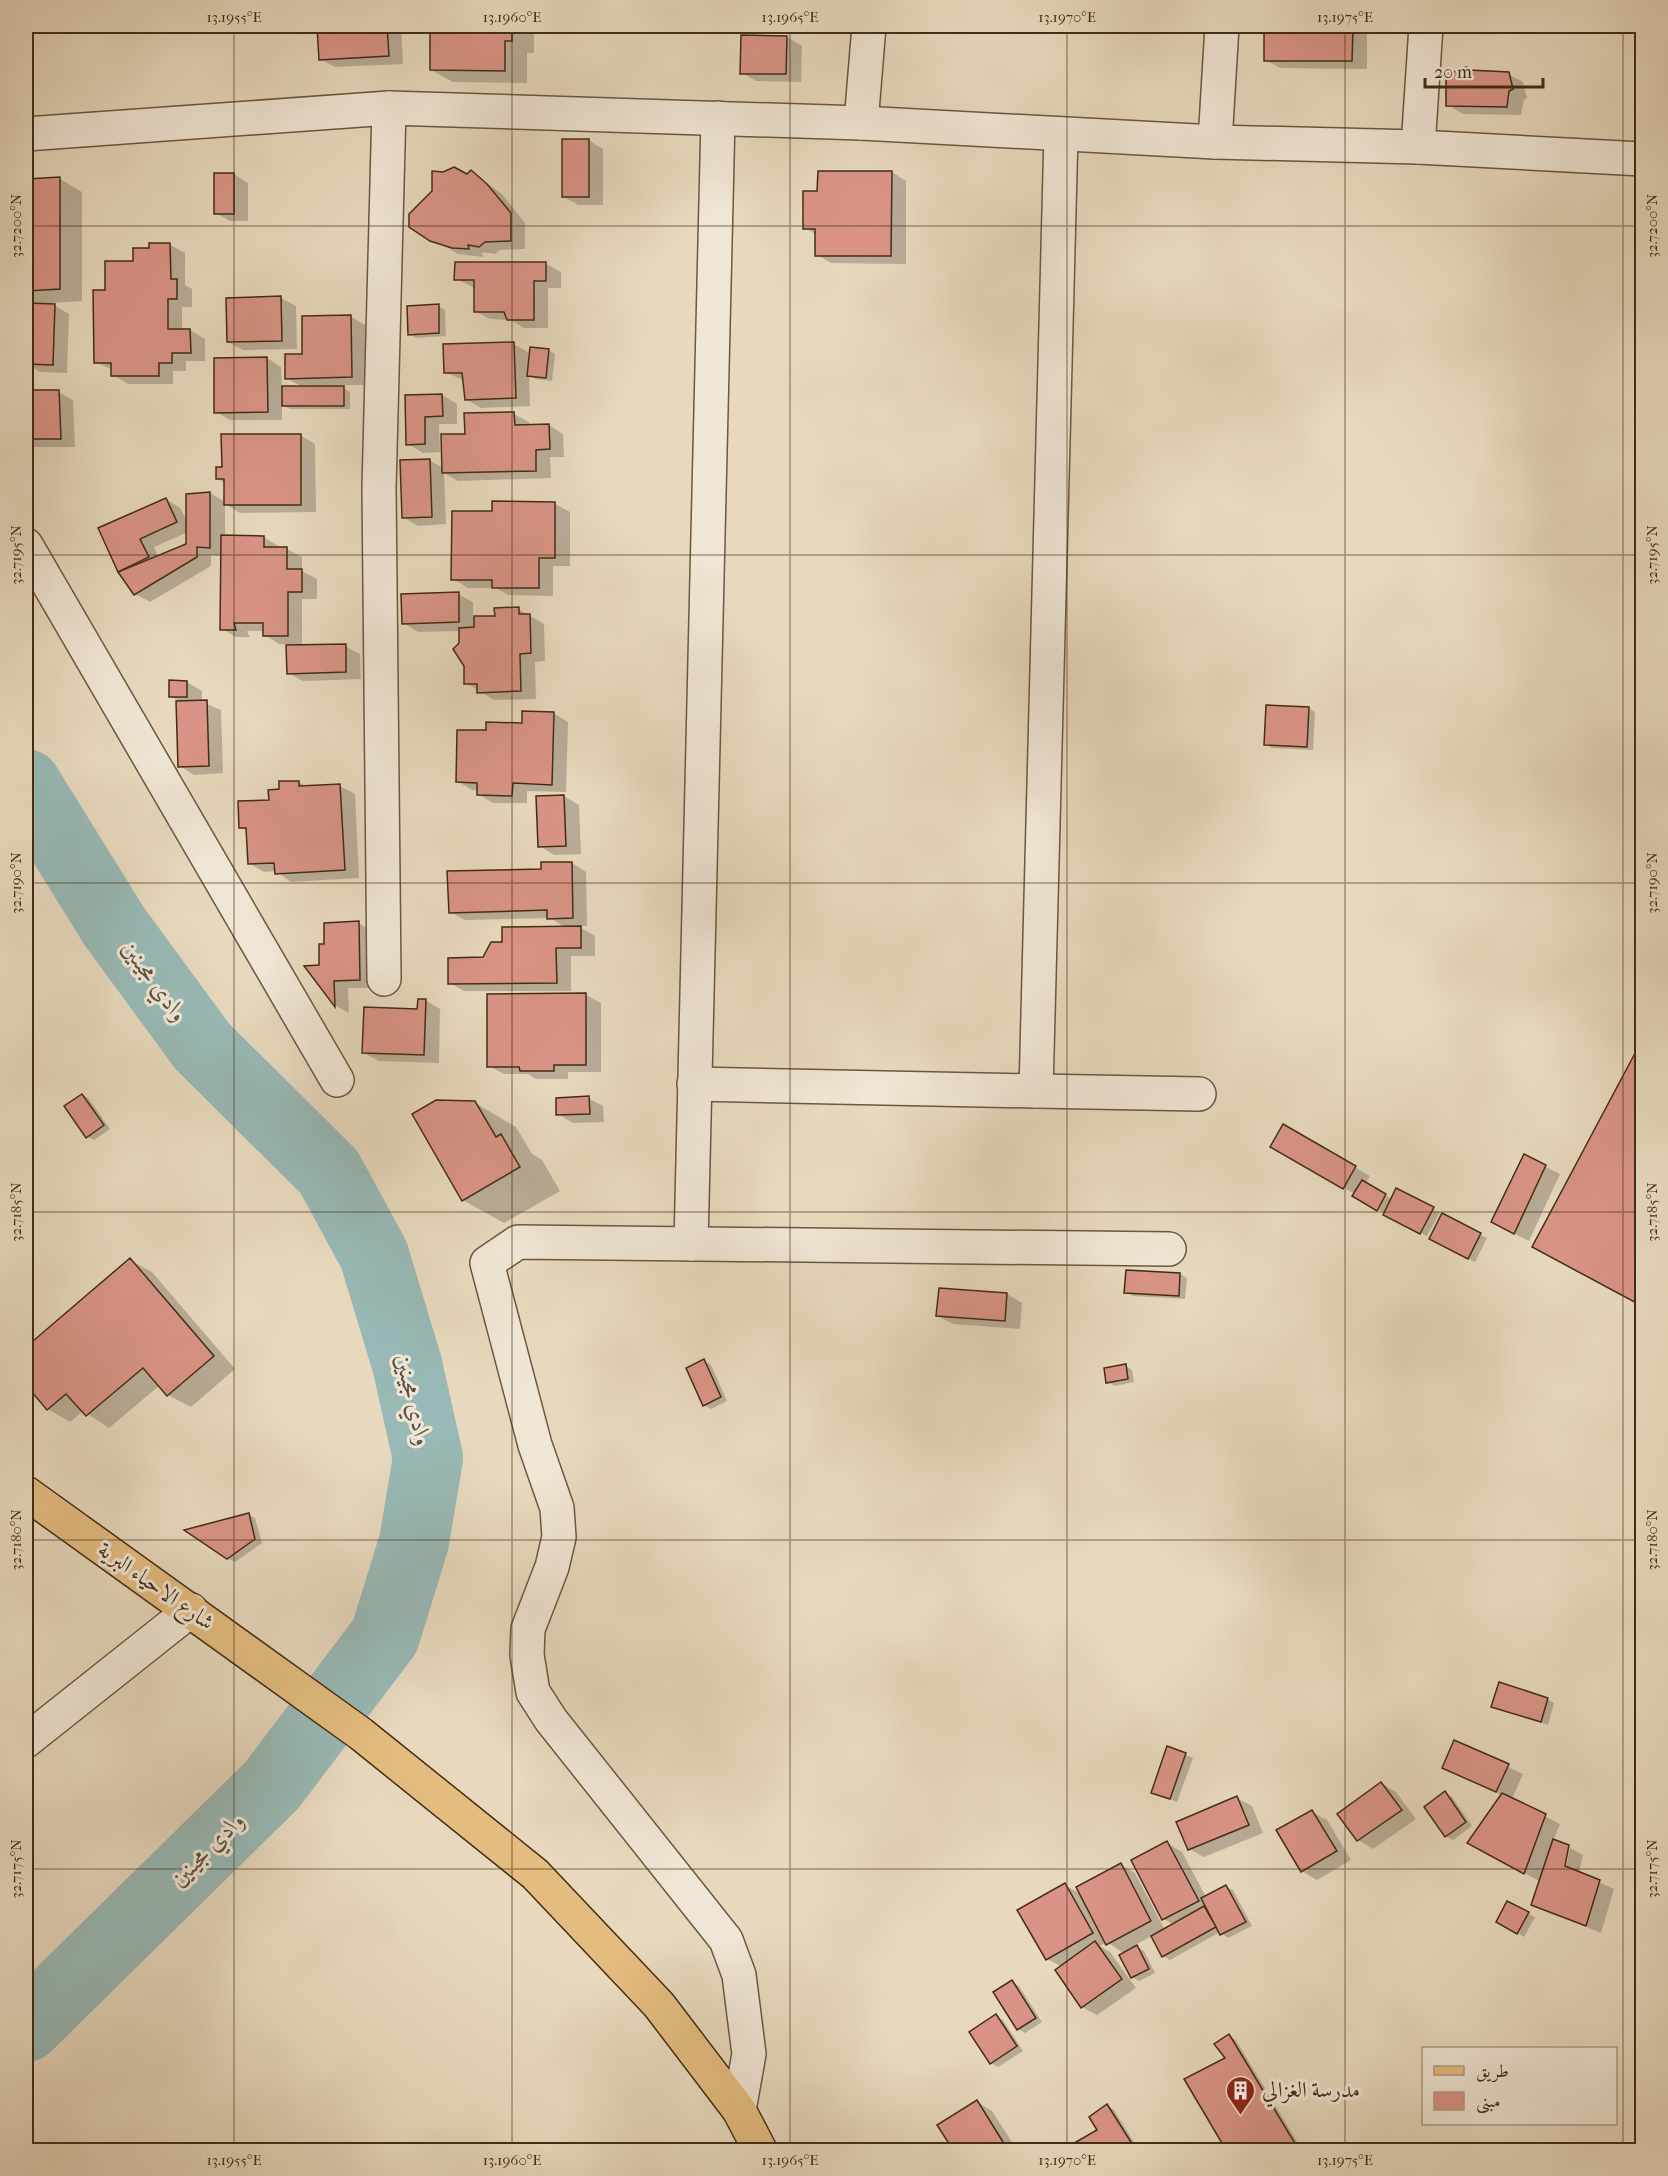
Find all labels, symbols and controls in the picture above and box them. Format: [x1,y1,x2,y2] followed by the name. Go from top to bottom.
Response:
[206,8,262,26] text: 13.1955°E
[483,8,541,26] text: 13.1960°E
[762,8,818,26] text: 13.1965°E
[1038,8,1096,26] text: 13.1970°E
[1317,8,1373,26] text: 13.1975°E
[1425,51,1544,89] scale bar
[1434,62,1472,83] text: 20 m
[7,193,25,258] text: 32.7200°N
[1643,193,1661,258] text: 32.7200°N
[7,525,25,585] text: 32.7195°N
[1643,525,1661,585] text: 32.7195°N
[7,852,25,914] text: 32.7190°N
[1643,852,1661,914] text: 32.7190°N
[112,935,194,1030] water label: وادي مجينين
[7,1182,25,1242] text: 32.7185°N
[1643,1182,1661,1242] text: 32.7185°N
[385,1351,438,1450] water label: وادي مجينين
[7,1509,25,1571] text: 32.7180°N
[1643,1509,1661,1571] text: 32.7180°N
[90,1536,219,1640] street label: شارع الاحياء البرية
[164,1806,254,1896] water label: وادي مجينين
[7,1839,25,1899] text: 32.7175°N
[1643,1839,1661,1899] text: 32.7175°N
[1422,2047,1617,2125] legend
[1476,2061,1509,2083] text: طريق
[1225,2074,1257,2116] building icon: مدرسة الغزالي
[1262,2077,1360,2108] place label: مدرسة الغزالي
[1476,2091,1501,2114] text: مبنى
[206,2151,262,2169] text: 13.1955°E
[483,2151,541,2169] text: 13.1960°E
[762,2151,818,2169] text: 13.1965°E
[1038,2151,1096,2169] text: 13.1970°E
[1317,2151,1373,2169] text: 13.1975°E

